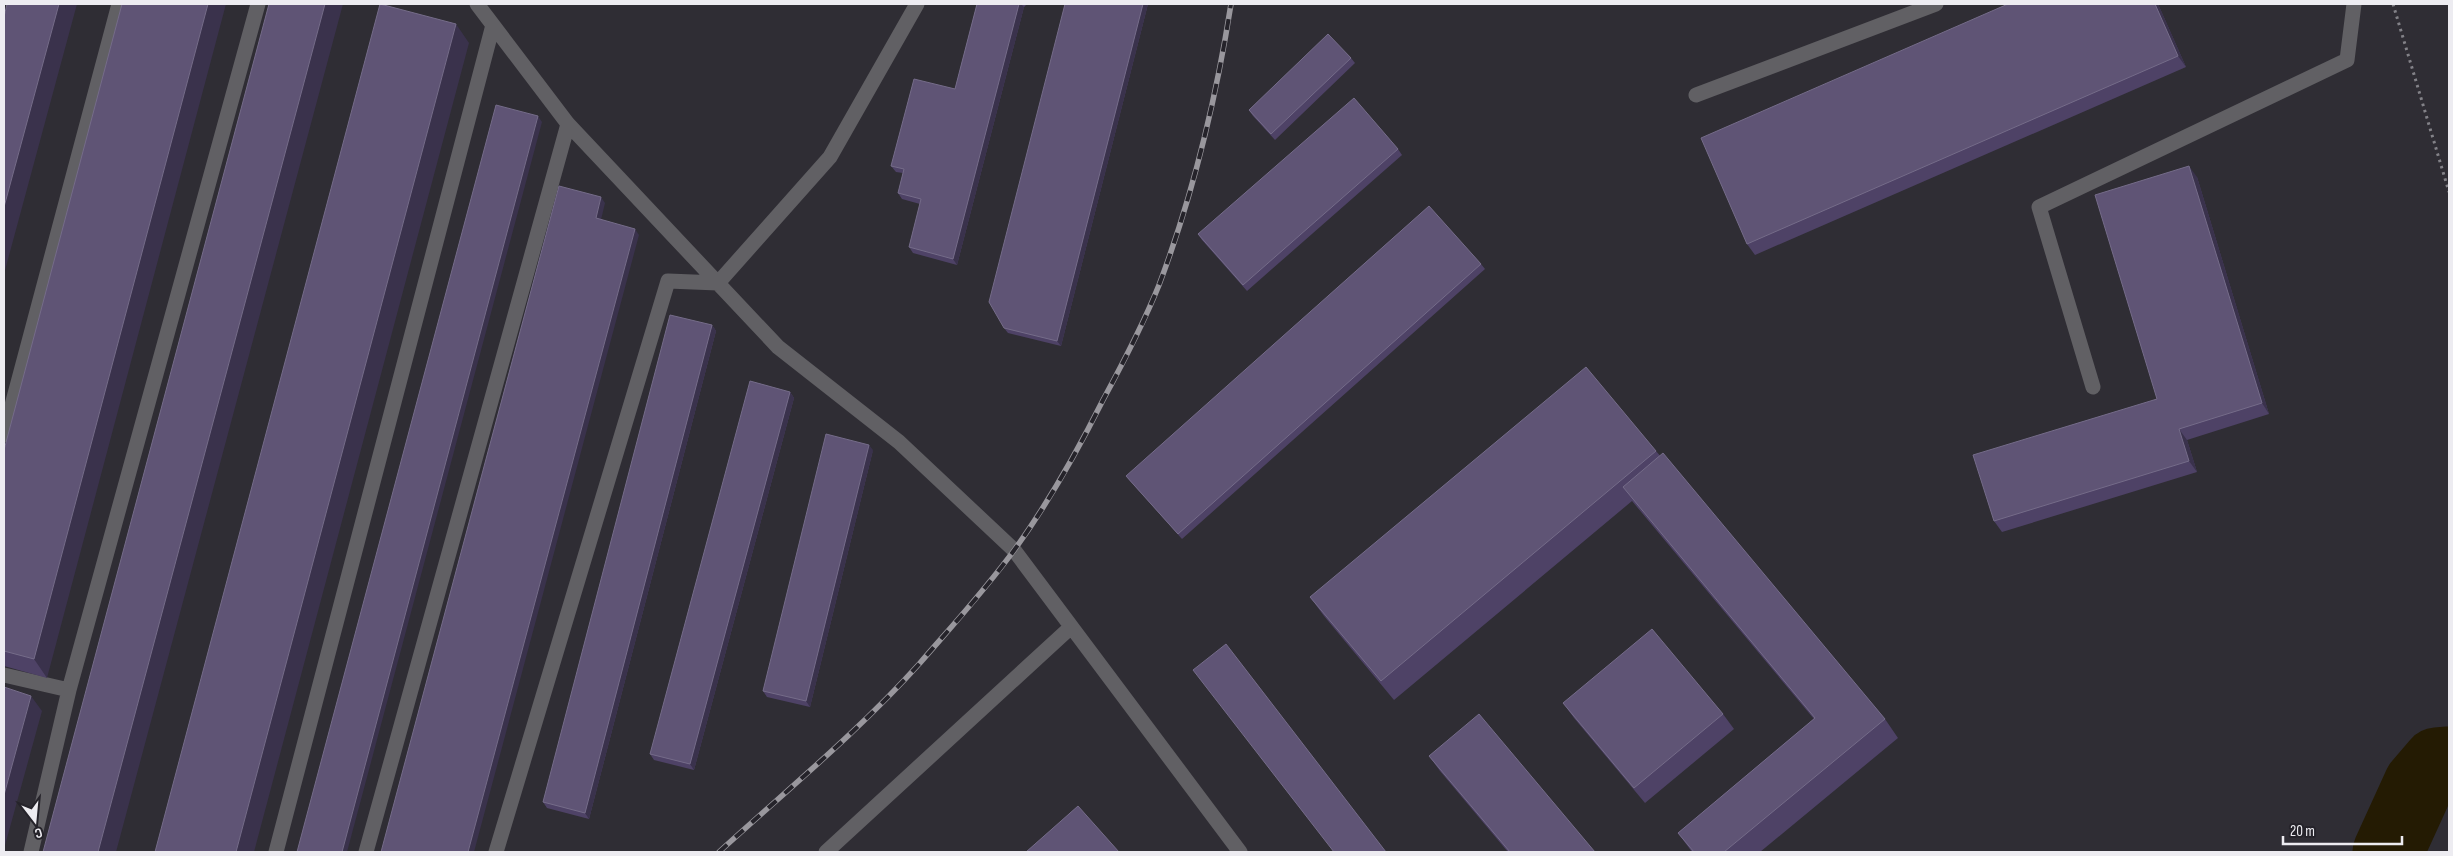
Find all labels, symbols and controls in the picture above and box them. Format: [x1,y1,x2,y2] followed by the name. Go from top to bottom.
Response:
[10,796,60,846] north arrow
[2283,814,2402,846] scale bar
[2290,822,2315,841] text: 20 m
[33,824,44,842] text: С

